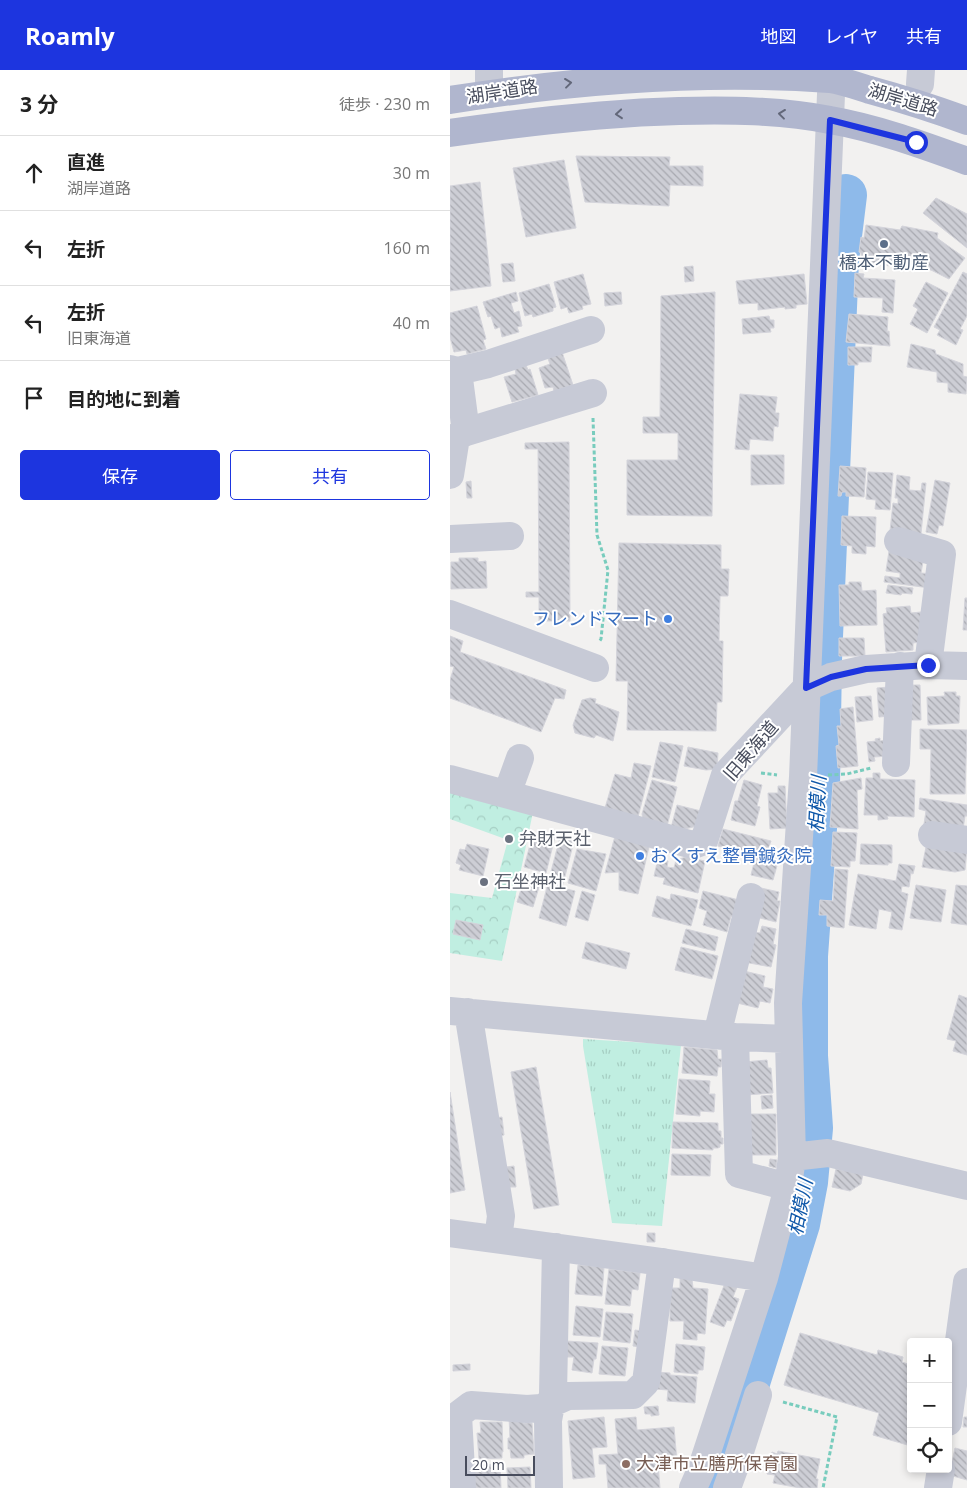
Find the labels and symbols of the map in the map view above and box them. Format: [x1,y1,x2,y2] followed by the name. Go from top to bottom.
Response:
[464,74,539,108] street label: 湖岸道路
[865,77,941,121] street label: 湖岸道路
[564,78,572,89] one-way arrow
[615,108,623,119] one-way arrow
[777,109,786,119] one-way arrow
[905,131,928,154] route start
[878,238,890,250] marker: 橋本不動産
[839,250,929,274] place label: 橋本不動産
[532,606,658,630] place label: フレンドマート
[662,613,674,625] marker: フレンドマート
[917,654,940,677] route end
[718,715,783,785] street label: 旧東海道
[803,773,832,833] water label: 相模川
[519,826,591,850] place label: 弁財天社
[503,833,515,845] marker: 弁財天社
[650,843,812,867] place label: おくすえ整骨鍼灸院
[634,850,646,862] marker: おくすえ整骨鍼灸院
[494,869,566,893] place label: 石坐神社
[478,876,490,888] marker: 石坐神社
[782,1175,819,1237] water label: 相模川
[636,1451,798,1475] place label: 大津市立膳所保育園
[465,1453,535,1476] scale bar
[620,1458,632,1470] marker: 大津市立膳所保育園

